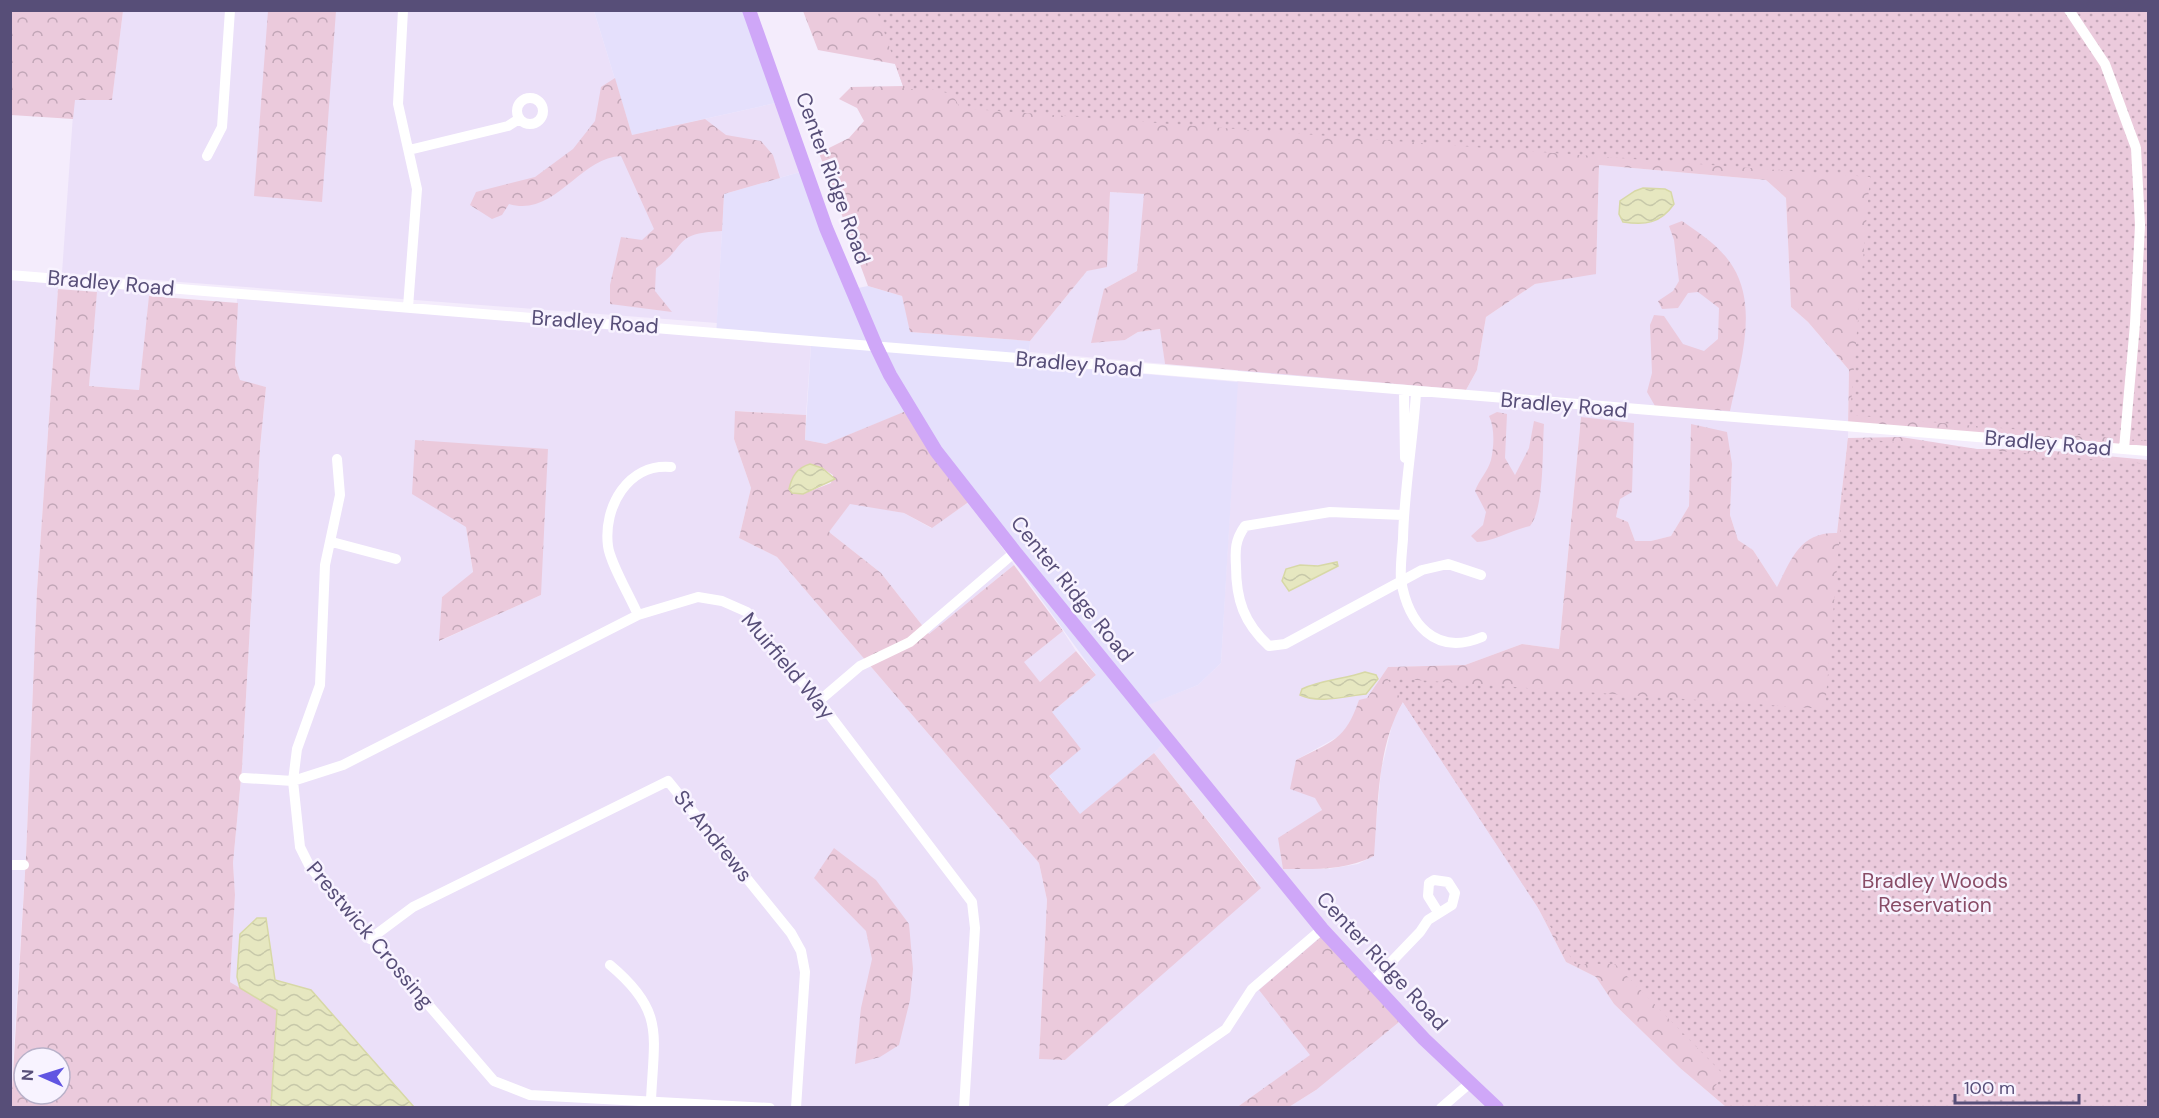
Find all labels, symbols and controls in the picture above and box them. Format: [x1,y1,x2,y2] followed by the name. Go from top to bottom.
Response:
[789,88,877,268] street label: Center Ridge Road
[46,264,176,302] street label: Bradley Road
[530,304,660,340] street label: Bradley Road
[1014,345,1144,383] street label: Bradley Road
[1499,386,1629,424] street label: Bradley Road
[1983,424,2113,462] street label: Bradley Road
[1004,510,1140,668] street label: Center Ridge Road
[735,607,841,726] street label: Muirfield Way
[667,784,759,888] street label: St Andrews
[300,856,440,1015] street label: Prestwick Crossing
[1862,867,2008,919] park label: Bradley Woods Reservation
[1310,885,1454,1037] street label: Center Ridge Road
[12,1046,72,1106] north arrow
[1955,1067,2080,1105] scale bar
[17,1069,38,1082] text: N
[1964,1076,2015,1100] text: 100 m

